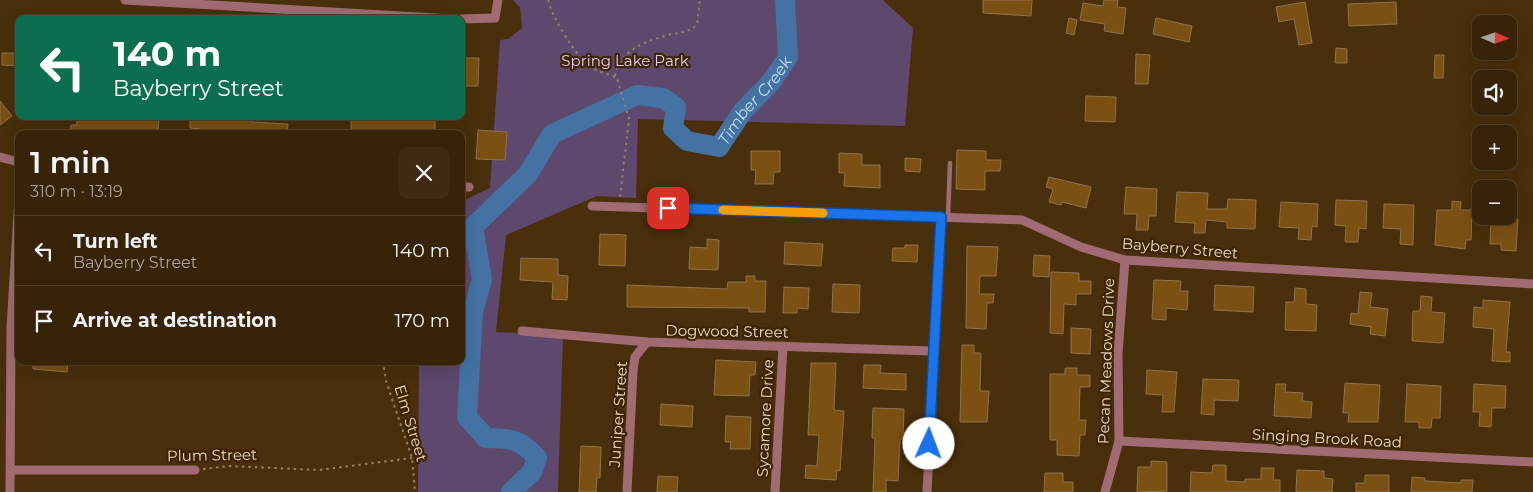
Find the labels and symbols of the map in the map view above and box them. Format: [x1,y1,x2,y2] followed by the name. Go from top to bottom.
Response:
[1472,15,1518,60] north arrow
[561,51,689,70] park label: Spring Lake Park
[714,51,796,148] water label: Timber Creek
[647,187,689,229] pin
[1121,233,1239,263] street label: Bayberry Street
[1094,278,1118,444] street label: Pecan Meadows Drive
[665,320,789,342] street label: Dogwood Street
[752,359,778,477] street label: Sycamore Drive
[605,360,631,469] street label: Juniper Street
[390,382,432,464] street label: Elm Street
[902,417,954,469] position arrow
[1252,425,1402,451] street label: Singing Brook Road
[167,445,257,465] street label: Plum Street

